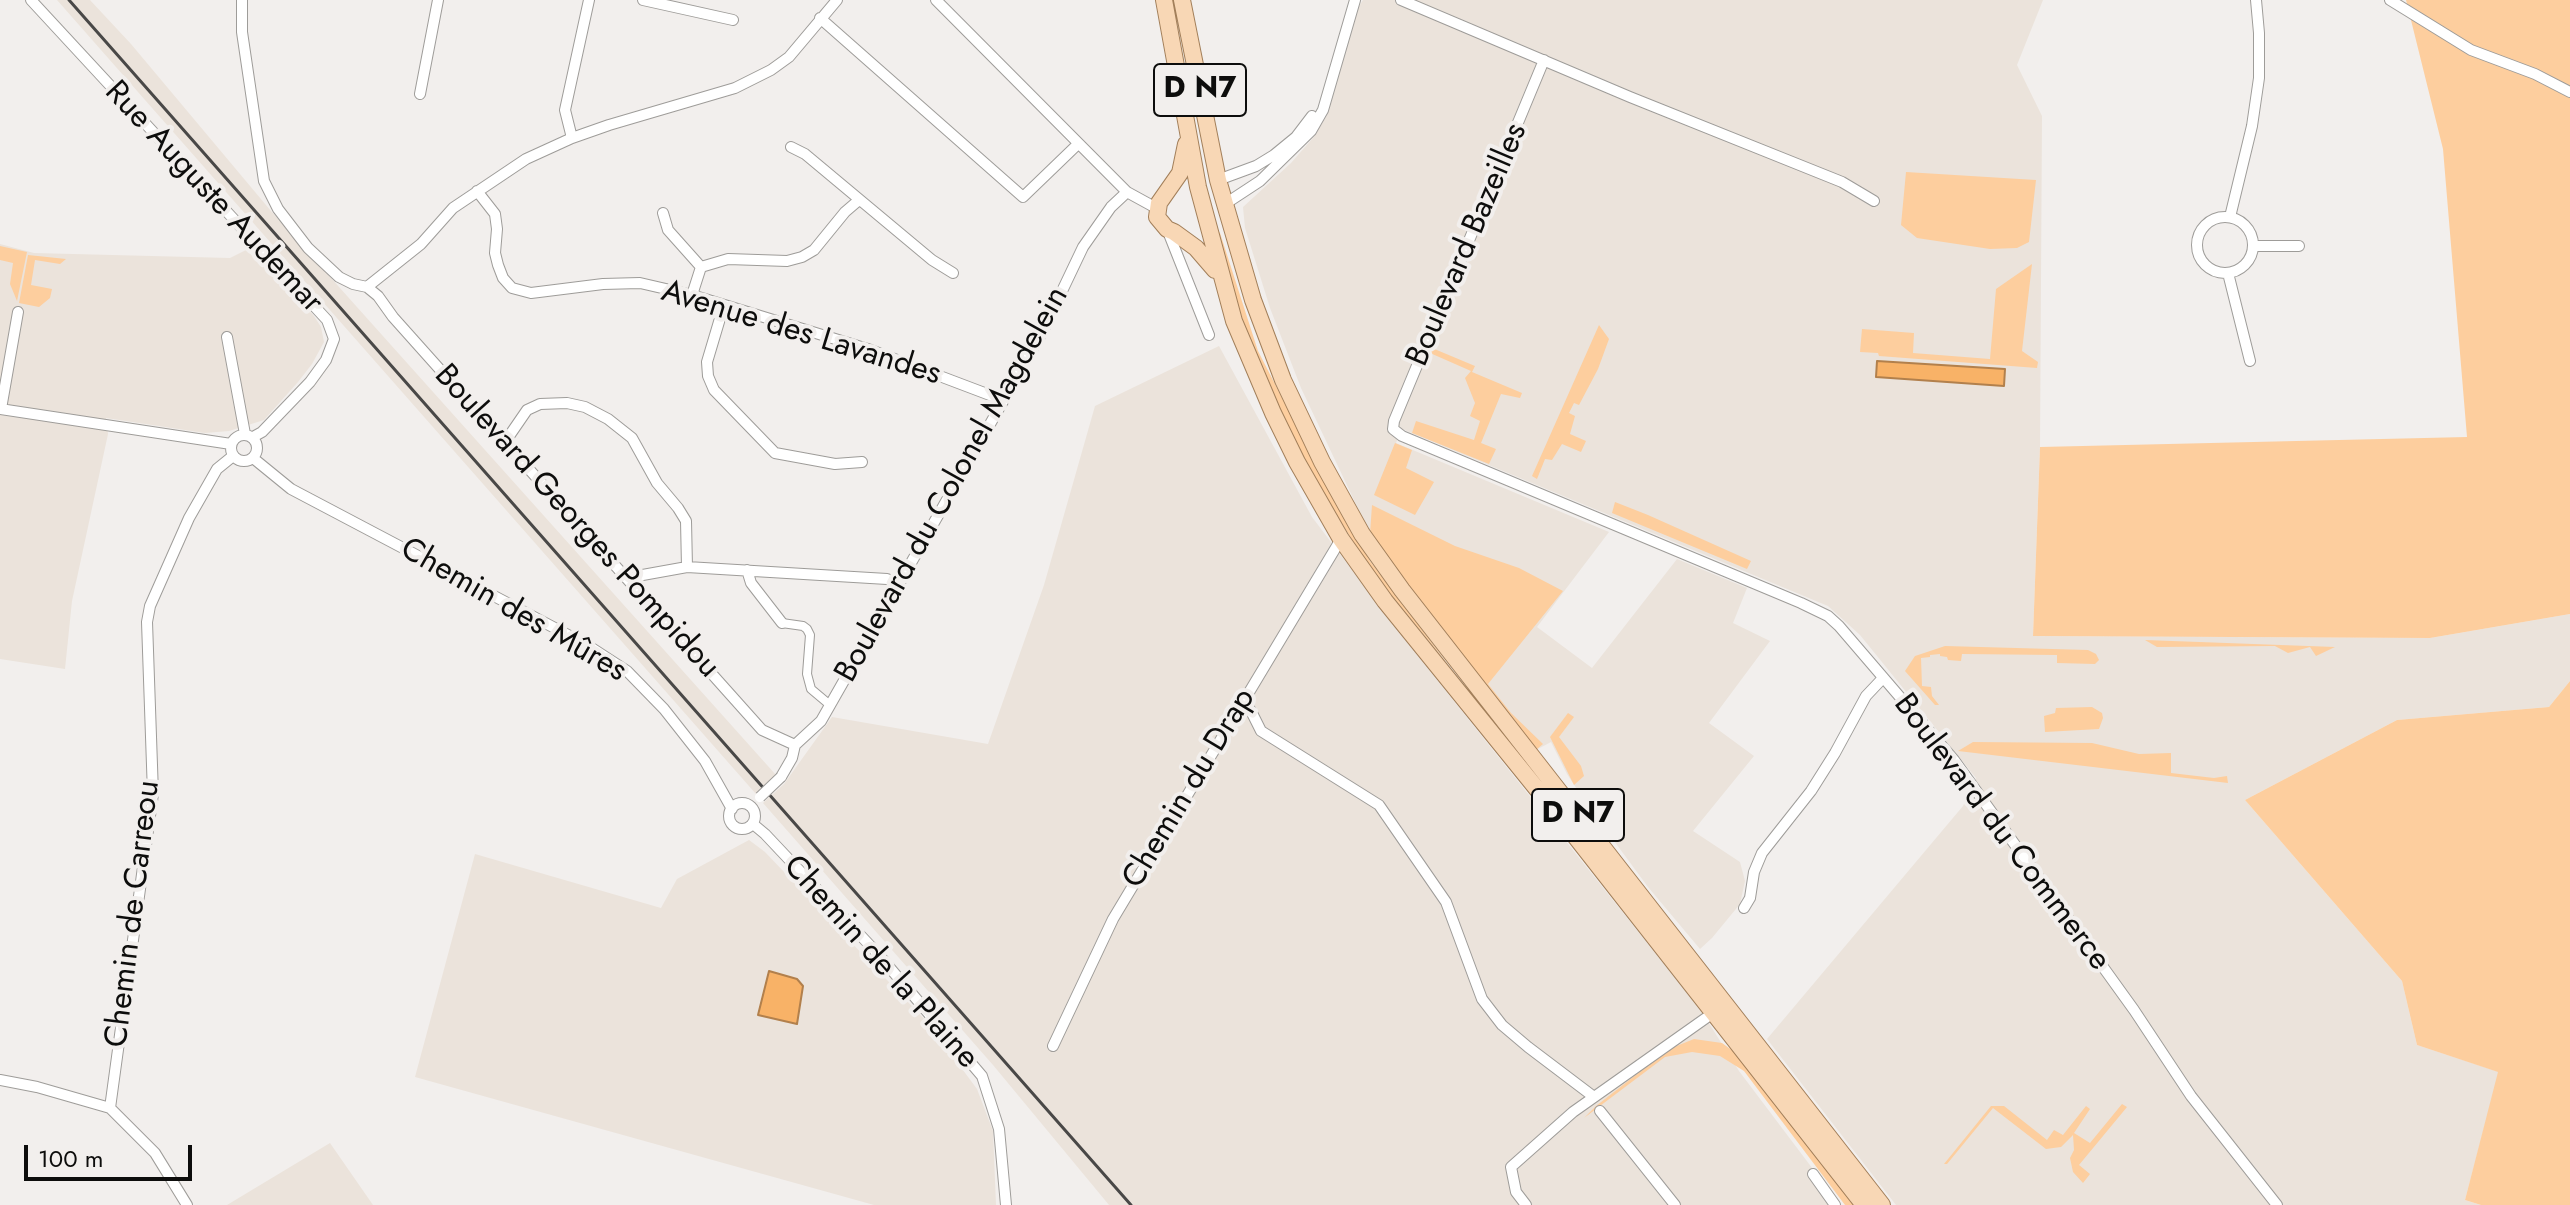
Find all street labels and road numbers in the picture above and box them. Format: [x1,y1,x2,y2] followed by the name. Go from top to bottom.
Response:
[1154,64,1246,116] road number: D N7
[96,74,330,322] street label: Rue Auguste Audemar
[1400,118,1536,372] street label: Boulevard Bazeilles
[657,273,945,395] street label: Avenue des Lavandes
[828,281,1078,689] street label: Boulevard du Colonel Magdelein
[425,357,727,687] street label: Boulevard Georges Pompidou
[393,531,633,691] street label: Chemin des Mûres
[1115,682,1265,896] street label: Chemin du Drap
[1884,687,2118,979] street label: Boulevard du Commerce
[99,778,169,1050] street label: Chemin de Carreou
[1532,789,1624,841] road number: D N7
[774,849,986,1077] street label: Chemin de la Plaine

